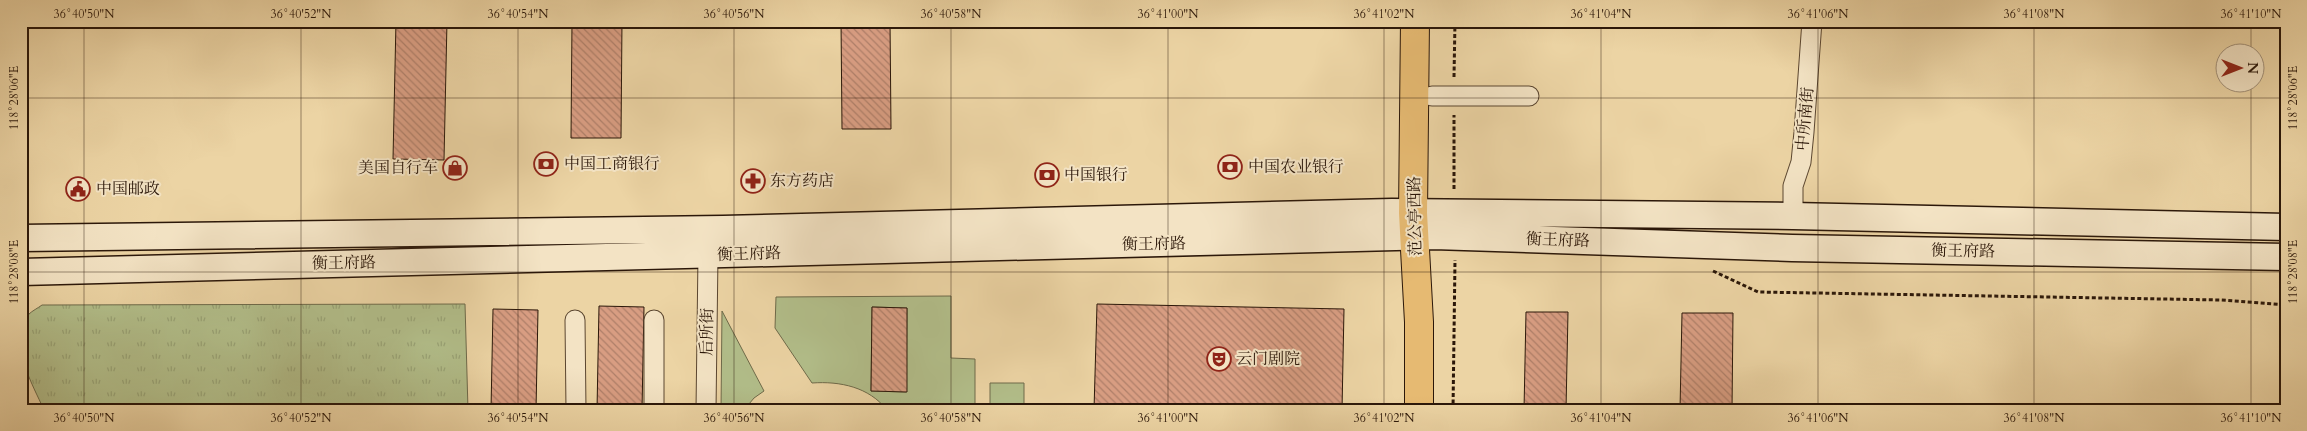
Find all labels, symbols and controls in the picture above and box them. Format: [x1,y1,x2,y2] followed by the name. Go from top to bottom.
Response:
[54,6,115,22] text: 36°40'50"N
[271,6,332,22] text: 36°40'52"N
[488,6,549,22] text: 36°40'54"N
[704,6,765,22] text: 36°40'56"N
[921,6,982,22] text: 36°40'58"N
[1138,6,1199,22] text: 36°41'00"N
[1354,6,1415,22] text: 36°41'02"N
[1571,6,1632,22] text: 36°41'04"N
[1788,6,1849,22] text: 36°41'06"N
[2004,6,2065,22] text: 36°41'08"N
[2221,6,2282,22] text: 36°41'10"N
[2214,42,2264,92] north arrow
[2243,62,2262,74] text: N
[6,66,22,130] text: 118°28'06"E
[2285,66,2301,130] text: 118°28'06"E
[1791,86,1819,152] street label: 中所南街
[533,151,559,177] bank icon: 中国工商银行
[564,153,660,175] place label: 中国工商银行
[1217,154,1243,180] bank icon: 中国农业银行
[442,155,468,181] shop icon: 美国自行车
[1248,156,1344,178] place label: 中国农业银行
[358,157,438,179] place label: 美国自行车
[1034,162,1060,188] bank icon: 中国银行
[1064,164,1128,186] place label: 中国银行
[740,168,766,194] pharmacy icon: 东方药店
[770,170,834,192] place label: 东方药店
[65,176,91,202] public building icon: 中国邮政
[1403,176,1427,256] street label: 范公亭西路
[96,178,160,200] place label: 中国邮政
[1526,228,1590,252] street label: 衡王府路
[1122,232,1186,256] street label: 衡王府路
[1931,239,1995,263] street label: 衡王府路
[6,240,22,304] text: 118°28'08"E
[2285,240,2301,304] text: 118°28'08"E
[717,242,781,266] street label: 衡王府路
[312,251,376,275] street label: 衡王府路
[696,308,718,356] street label: 后所街
[1206,346,1232,372] theatre icon: 云门剧院
[1236,348,1300,370] place label: 云门剧院
[54,410,115,426] text: 36°40'50"N
[271,410,332,426] text: 36°40'52"N
[488,410,549,426] text: 36°40'54"N
[704,410,765,426] text: 36°40'56"N
[921,410,982,426] text: 36°40'58"N
[1138,410,1199,426] text: 36°41'00"N
[1354,410,1415,426] text: 36°41'02"N
[1571,410,1632,426] text: 36°41'04"N
[1788,410,1849,426] text: 36°41'06"N
[2004,410,2065,426] text: 36°41'08"N
[2221,410,2282,426] text: 36°41'10"N

